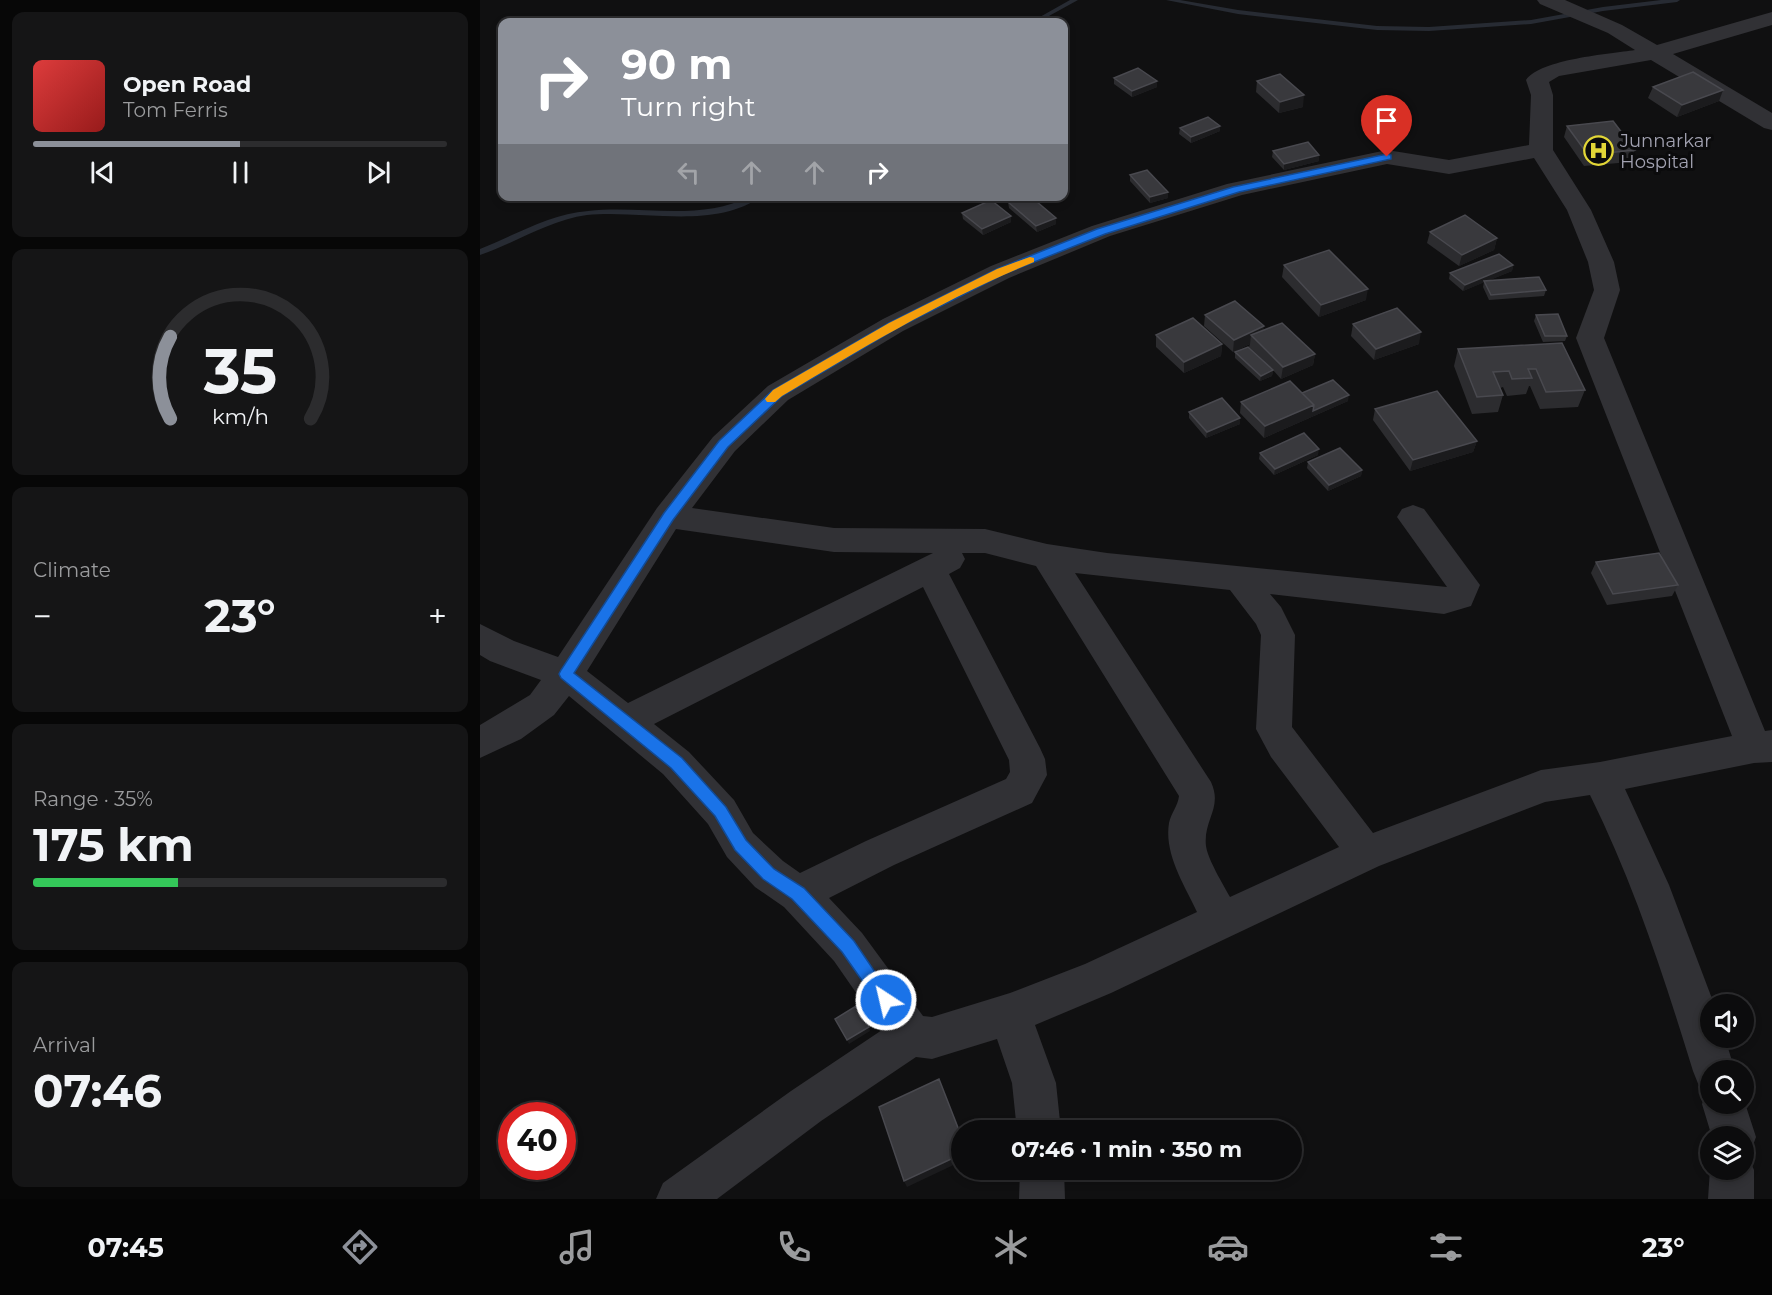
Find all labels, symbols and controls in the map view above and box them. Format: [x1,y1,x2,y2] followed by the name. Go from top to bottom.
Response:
[621,38,732,90] text: 90 m
[522,42,600,120] icon: right
[123,71,251,98] text: Open Road
[621,90,756,123] text: Turn right
[1361,95,1412,157] pin
[123,98,228,122] text: Tom Ferris
[1370,104,1403,137] icon: arrive
[1619,130,1712,173] place label: Junnarkar Hospital
[1583,135,1615,167] hospital icon: Junnarkar Hospital
[86,156,119,189] icon: previous
[224,156,257,189] icon: pause
[362,156,395,189] icon: next
[672,156,705,189] icon: left
[735,156,768,189] icon: ahead
[798,156,831,189] icon: ahead
[861,156,894,189] icon: right
[202,333,277,409] text: 35
[211,404,269,430] text: km/h
[33,558,111,582] text: Climate
[204,588,276,643] text: 23°
[33,596,52,636] text: −
[428,596,447,636] text: +
[33,787,153,811] text: Range · 35%
[33,817,194,872] text: 175 km
[854,968,918,1032] position arrow
[1700,994,1754,1180] map controls
[1700,994,1754,1048] button: sound
[33,1033,96,1057] text: Arrival
[1700,1060,1754,1114] button: search
[33,1063,162,1118] text: 07:46
[498,1102,576,1180] speed limit sign: 40
[1700,1126,1754,1180] button: layers
[1011,1136,1242,1163] text: 07:46 · 1 min · 350 m
[339,1226,381,1268] icon: directions
[556,1226,598,1268] icon: music
[773,1226,815,1268] icon: phone
[990,1226,1032,1268] icon: climate
[1207,1226,1249,1268] icon: car
[1425,1226,1467,1268] icon: filters
[88,1231,164,1264] text: 07:45
[1642,1231,1684,1264] text: 23°

